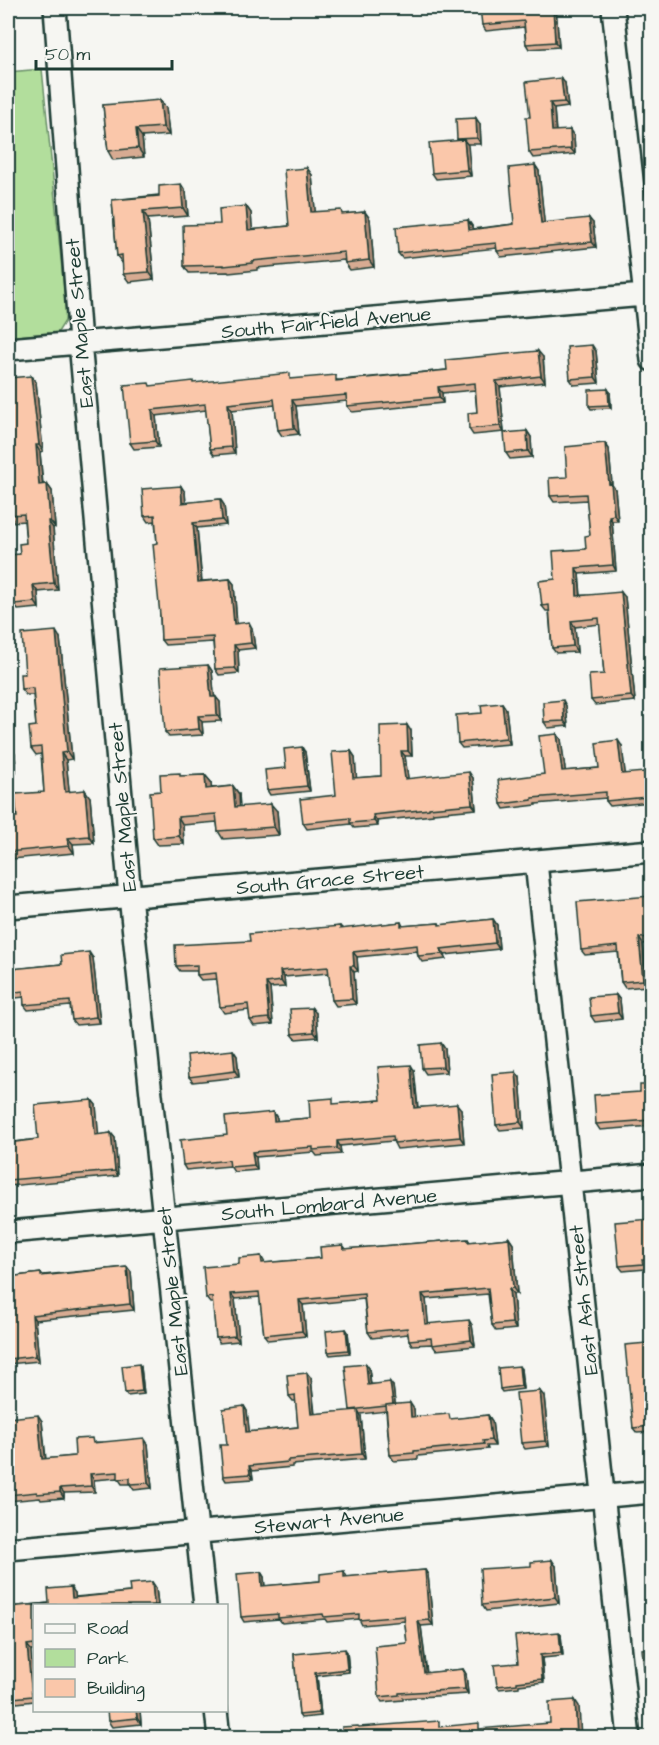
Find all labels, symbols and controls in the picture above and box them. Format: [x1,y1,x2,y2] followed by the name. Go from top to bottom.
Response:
[36,33,172,71] scale bar
[45,42,90,67] text: 50 m
[59,237,101,409] street label: East Maple Street
[220,300,432,346] street label: South Fairfield Avenue
[102,721,144,893] street label: East Maple Street
[235,858,425,902] street label: South Grace Street
[220,1182,438,1228] street label: South Lombard Avenue
[150,1205,196,1377] street label: East Maple Street
[562,1224,606,1376] street label: East Ash Street
[253,1500,405,1541] street label: Stewart Avenue
[33,1604,228,1712] legend
[87,1616,128,1641] text: Road
[87,1646,129,1671] text: Park
[87,1676,145,1702] text: Building

